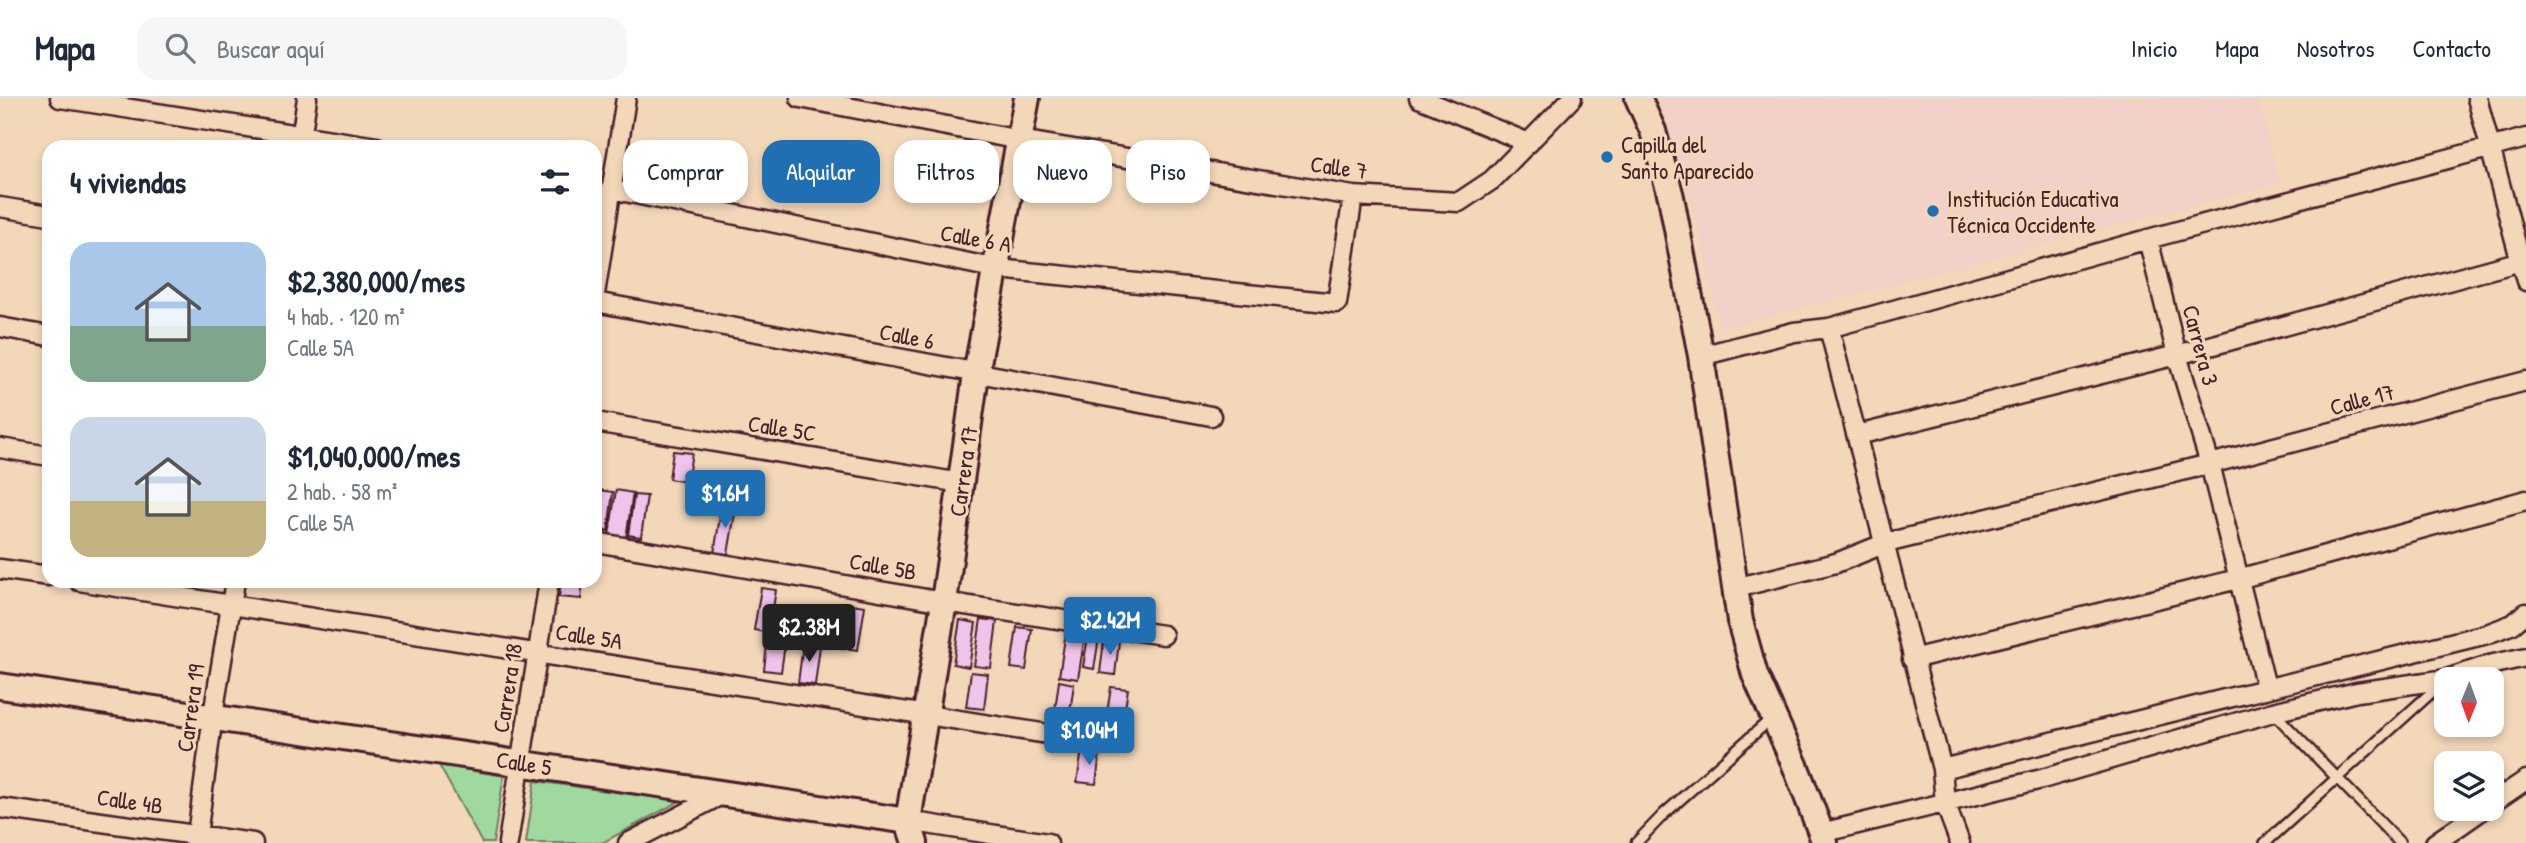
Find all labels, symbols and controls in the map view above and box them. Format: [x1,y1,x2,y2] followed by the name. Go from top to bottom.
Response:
[137,17,627,80] search box
[35,26,95,70] text: Mapa
[161,29,199,67] icon: search
[217,31,325,66] text: Buscar aquí
[2131,32,2177,64] text: Inicio
[2215,32,2259,64] text: Mapa
[2297,32,2374,64] text: Nosotros
[2412,32,2491,64] text: Contacto
[1621,129,1754,186] place label: Capilla del Santo Aparecido
[623,140,748,203] chip: Comprar
[762,140,880,203] chip: Alquilar
[894,140,999,203] chip: Filtros
[1013,140,1112,203] chip: Nuevo
[1126,140,1210,203] chip: Piso
[1308,148,1370,186] street label: Calle 7
[1599,149,1615,165] marker: Capilla del Santo Aparecido
[70,162,186,202] text: 4 viviendas
[536,163,574,201] icon: filters
[1947,183,2118,240] place label: Institución Educativa Técnica Occidente
[1925,203,1941,219] marker: Institución Educativa Técnica Occidente
[938,217,1014,259] street label: Calle 6 A
[287,261,465,301] text: $2,380,000/mes
[126,270,210,354] icon: home
[287,301,405,332] text: 4 hab. · 120 m²
[2175,301,2227,389] street label: Carrera 3
[877,316,937,356] street label: Calle 6
[287,332,354,363] text: Calle 5A
[2326,376,2398,422] street label: Calle 17
[746,407,818,449] street label: Calle 5C
[941,424,985,518] street label: Carrera 17
[287,436,460,476] text: $1,040,000/mes
[126,445,210,529] icon: home
[676,470,774,530] pin: $1.6M
[287,476,397,507] text: 2 hab. · 58 m²
[701,477,749,508] text: $1.6M
[287,507,354,538] text: Calle 5A
[847,545,919,587] street label: Calle 5B
[1053,598,1167,657] pin: $2.42M
[752,604,866,664] pin: $2.38M
[1080,604,1140,635] text: $2.42M
[778,611,840,642] text: $2.38M
[554,615,624,657] street label: Calle 5A
[485,641,529,735] street label: Carrera 18
[168,662,212,754] street label: Carrera 19
[2434,667,2504,737] north arrow
[2434,667,2504,821] map controls
[1032,708,1146,767] pin: $1.04M
[1060,714,1118,745] text: $1.04M
[494,743,554,783] street label: Calle 5
[2434,751,2504,821] button: layers
[95,781,165,821] street label: Calle 4B

